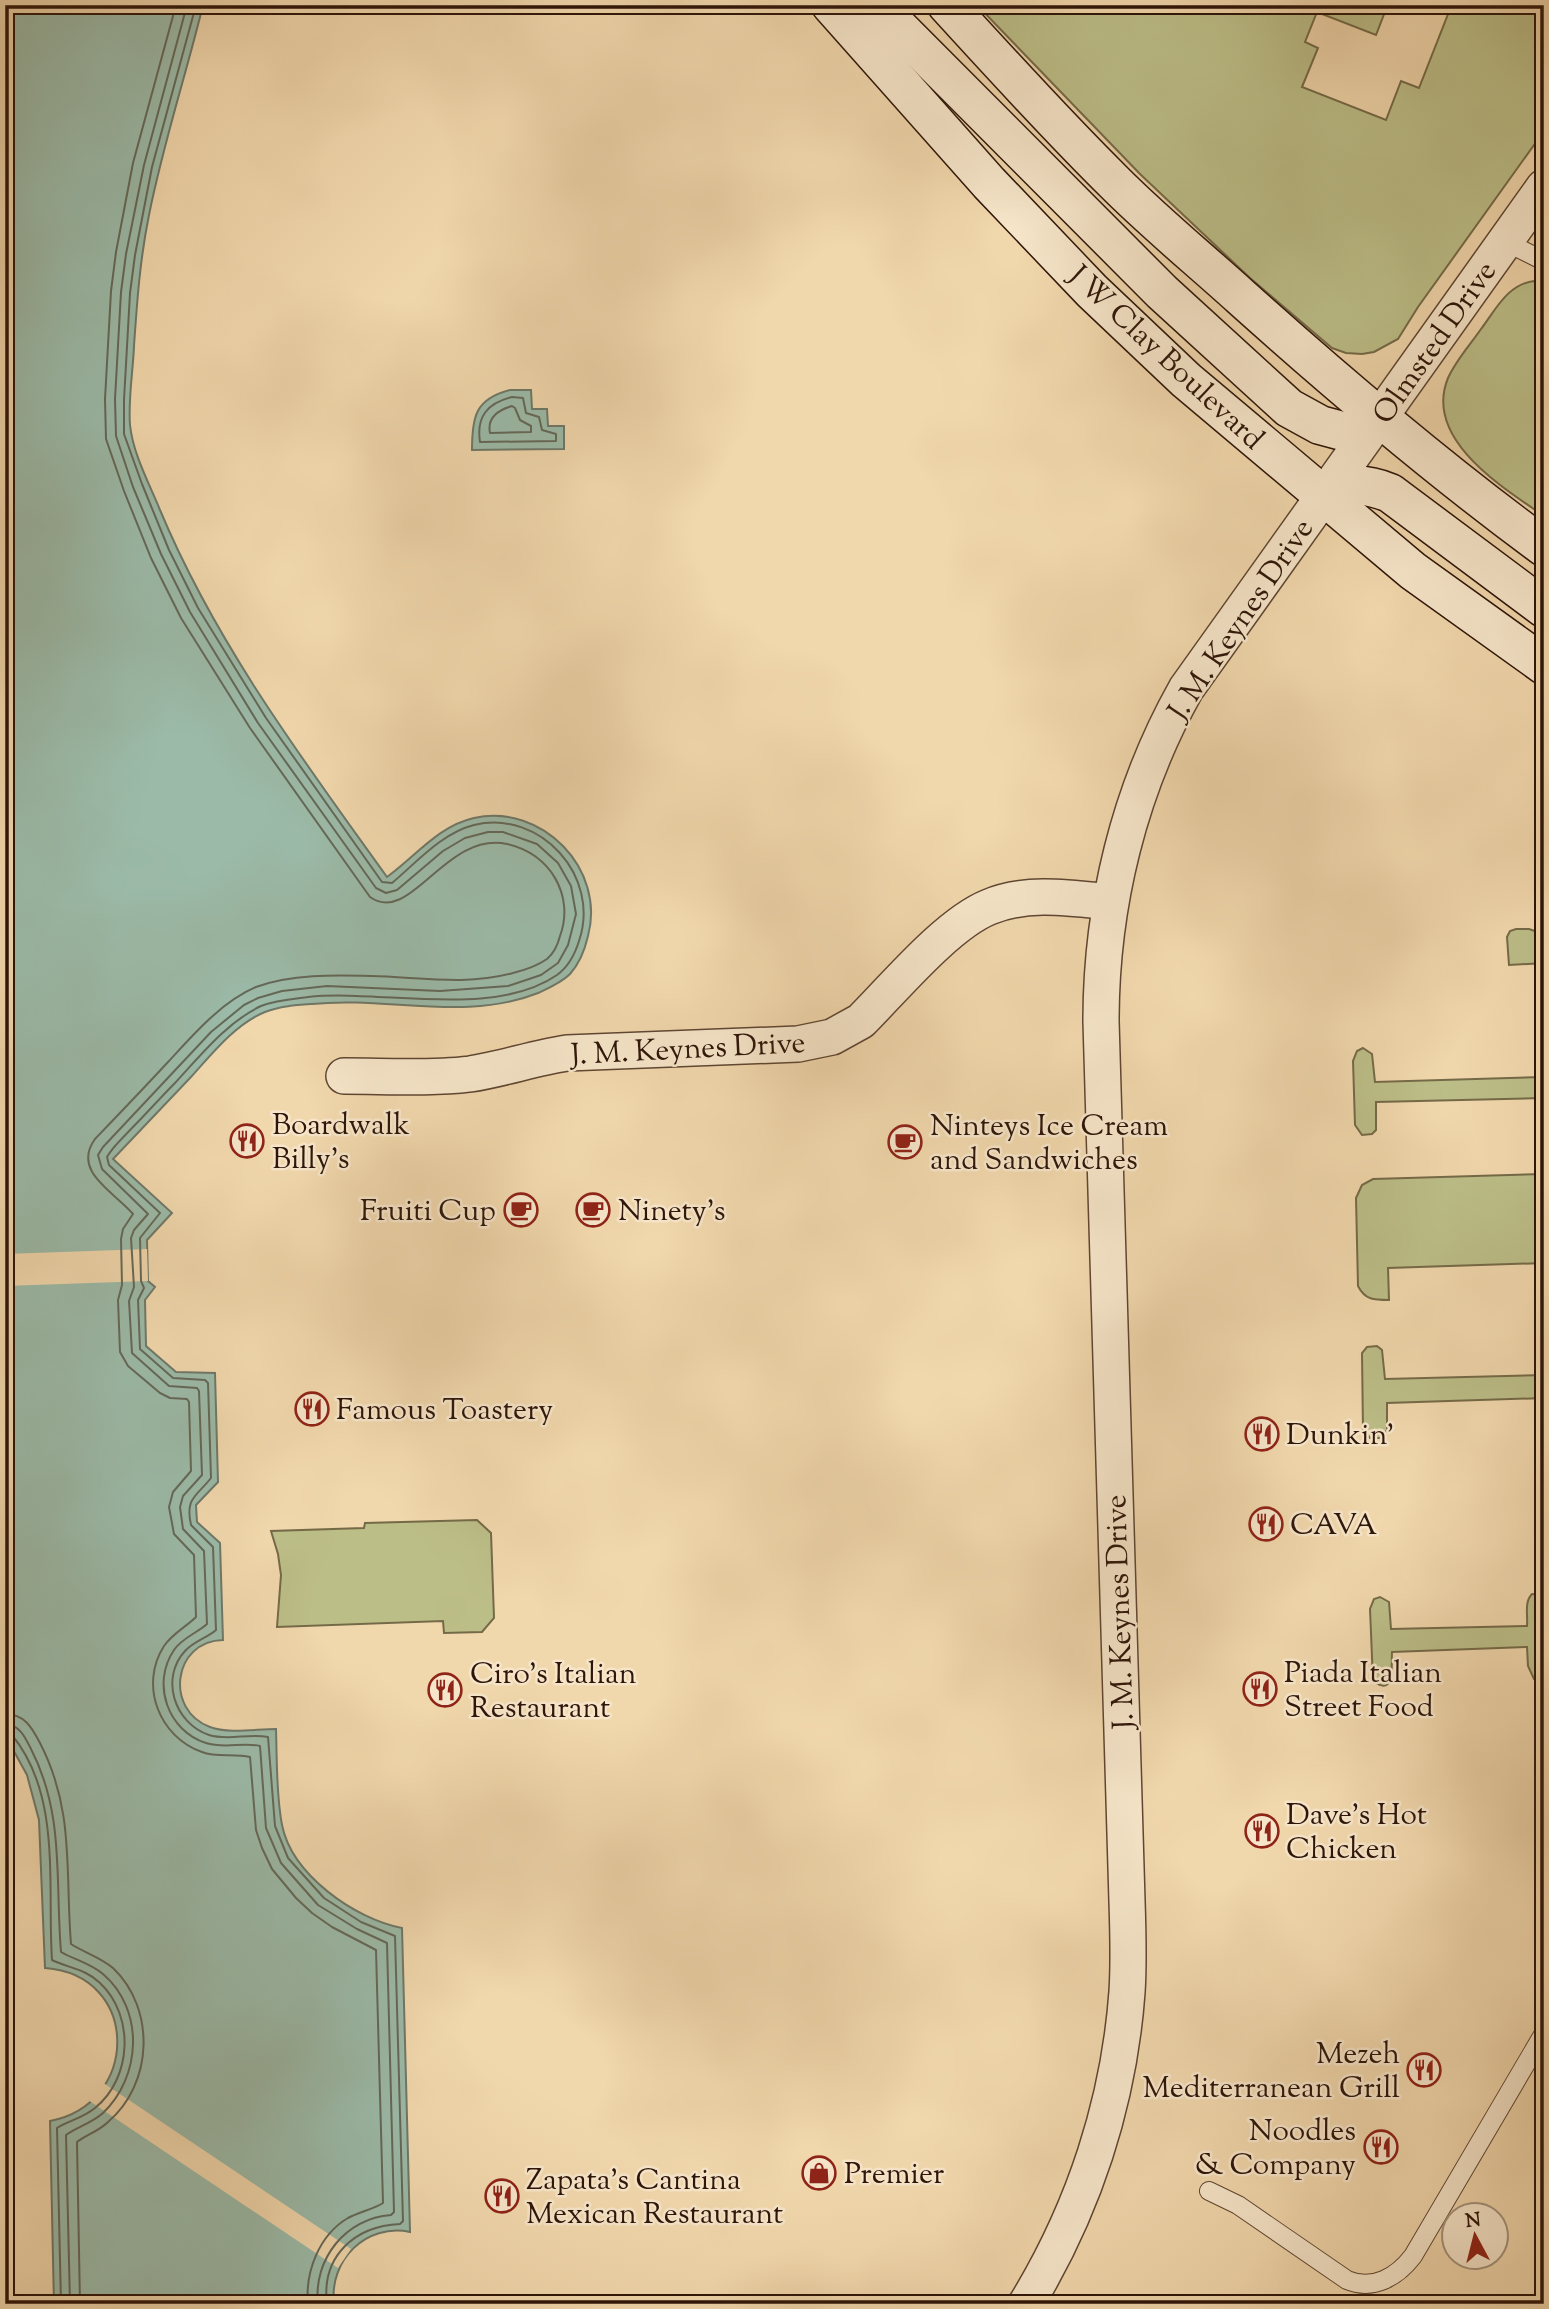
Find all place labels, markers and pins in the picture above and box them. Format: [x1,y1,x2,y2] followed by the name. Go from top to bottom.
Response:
[272,1105,410,1182] place label: Boardwalk Billy's
[930,1106,1168,1183] place label: Ninteys Ice Cream and Sandwiches
[228,1122,266,1160] restaurant icon: Boardwalk Billy's
[886,1123,924,1161] cafe icon: Ninteys Ice Cream and Sandwiches
[360,1191,496,1234] place label: Fruiti Cup
[502,1191,540,1229] cafe icon: Fruiti Cup
[574,1191,612,1229] cafe icon: Ninety's
[618,1191,726,1234] place label: Ninety's
[293,1390,331,1428] restaurant icon: Famous Toastery
[336,1390,553,1433] place label: Famous Toastery
[1243,1415,1281,1453] restaurant icon: Dunkin'
[1286,1415,1394,1458] place label: Dunkin'
[1247,1505,1285,1543] restaurant icon: CAVA
[1290,1505,1377,1548] place label: CAVA
[1284,1653,1442,1730] place label: Piada Italian Street Food
[470,1654,637,1731] place label: Ciro's Italian Restaurant
[1241,1670,1279,1708] restaurant icon: Piada Italian Street Food
[426,1671,464,1709] restaurant icon: Ciro's Italian Restaurant
[1286,1795,1427,1872] place label: Dave's Hot Chicken
[1243,1812,1281,1850] restaurant icon: Dave's Hot Chicken
[1143,2034,1400,2111] place label: Mezeh Mediterranean Grill
[1405,2051,1443,2089] restaurant icon: Mezeh Mediterranean Grill
[1195,2111,1356,2188] place label: Noodles & Company
[1362,2128,1400,2166] restaurant icon: Noodles & Company
[800,2154,838,2192] shop icon: Premier
[844,2154,944,2197] place label: Premier
[526,2160,783,2237] place label: Zapata's Cantina Mexican Restaurant
[483,2177,521,2215] restaurant icon: Zapata's Cantina Mexican Restaurant

